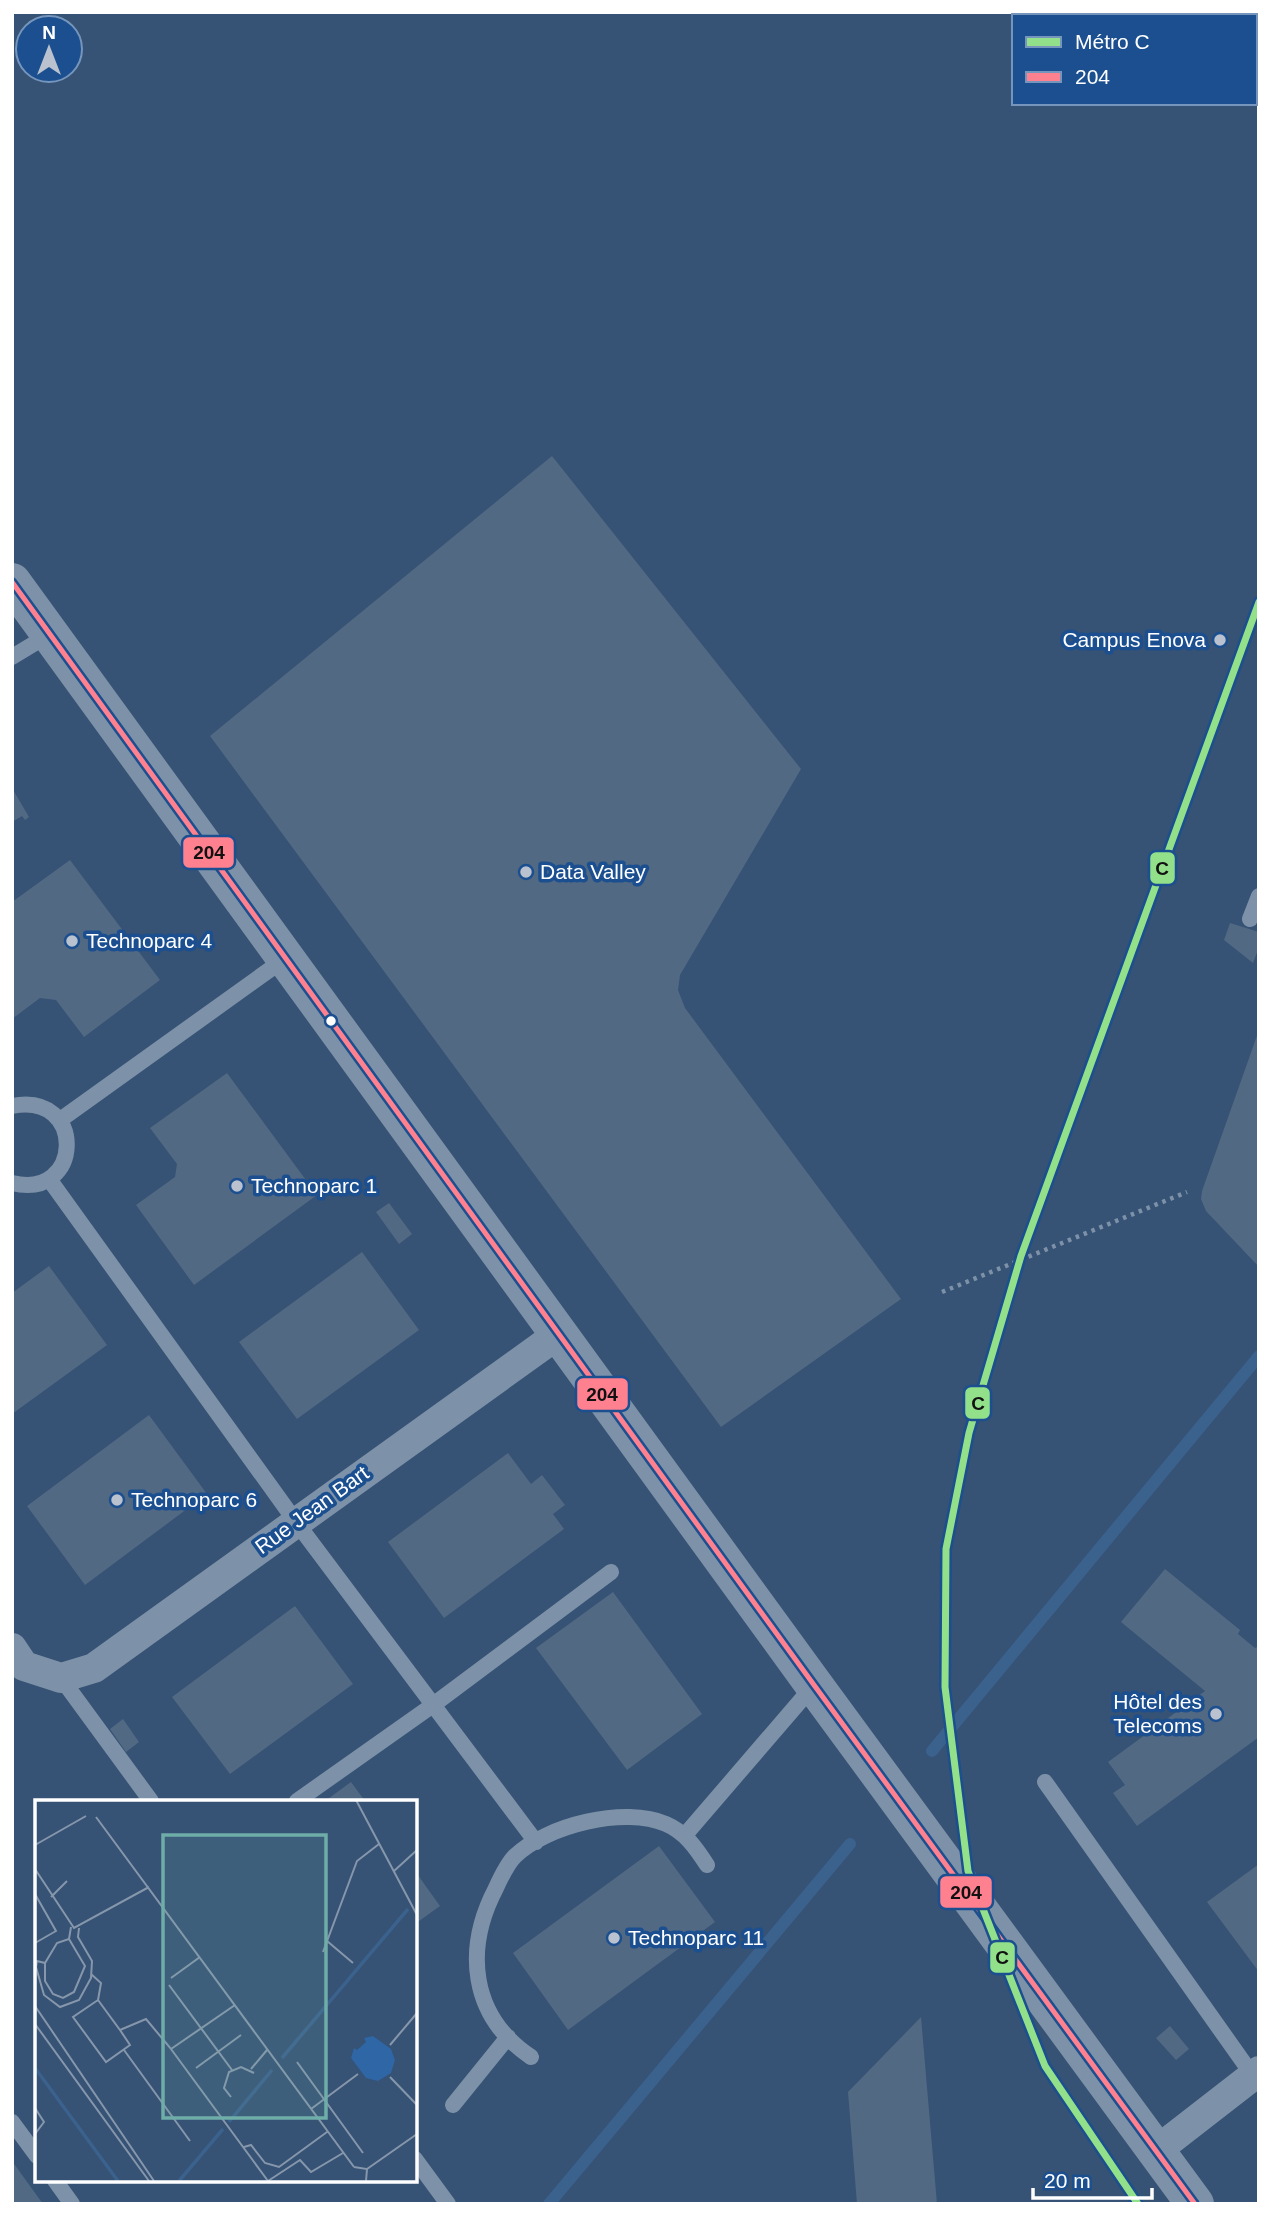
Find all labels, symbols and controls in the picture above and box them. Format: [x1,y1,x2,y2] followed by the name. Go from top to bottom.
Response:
[14,14,84,84] north arrow
[1012,14,1257,105] legend
[42,22,56,43] text: N
[1075,30,1150,53] text: Métro C
[1075,65,1110,88] text: 204
[1062,628,1206,651] place label: Campus Enova
[1212,632,1228,648] marker: Campus Enova
[182,836,235,869] line badge: 204
[193,842,225,863] text: 204
[1149,851,1176,885] line badge: C
[1155,858,1169,879] text: C
[540,860,646,883] place label: Data Valley
[518,864,534,880] marker: Data Valley
[86,929,212,952] place label: Technoparc 4
[64,933,80,949] marker: Technoparc 4
[324,1014,338,1028] unlabelled marker
[251,1174,377,1197] place label: Technoparc 1
[229,1178,245,1194] marker: Technoparc 1
[576,1377,629,1411] line badge: 204
[586,1384,618,1405] text: 204
[964,1386,991,1420] line badge: C
[971,1393,985,1414] text: C
[251,1461,373,1558] street label: Rue Jean Bart
[131,1488,257,1511] place label: Technoparc 6
[109,1492,125,1508] marker: Technoparc 6
[1113,1690,1202,1737] place label: Hôtel des Telecoms
[1208,1706,1224,1722] marker: Hôtel des Telecoms
[35,1800,416,2181] inset map
[939,1875,993,1909] line badge: 204
[950,1882,982,1903] text: 204
[628,1926,764,1949] place label: Technoparc 11
[606,1930,622,1946] marker: Technoparc 11
[989,1941,1016,1974] line badge: C
[995,1947,1009,1968] text: C
[1033,2156,1152,2200] scale bar
[1044,2169,1091,2192] text: 20 m

